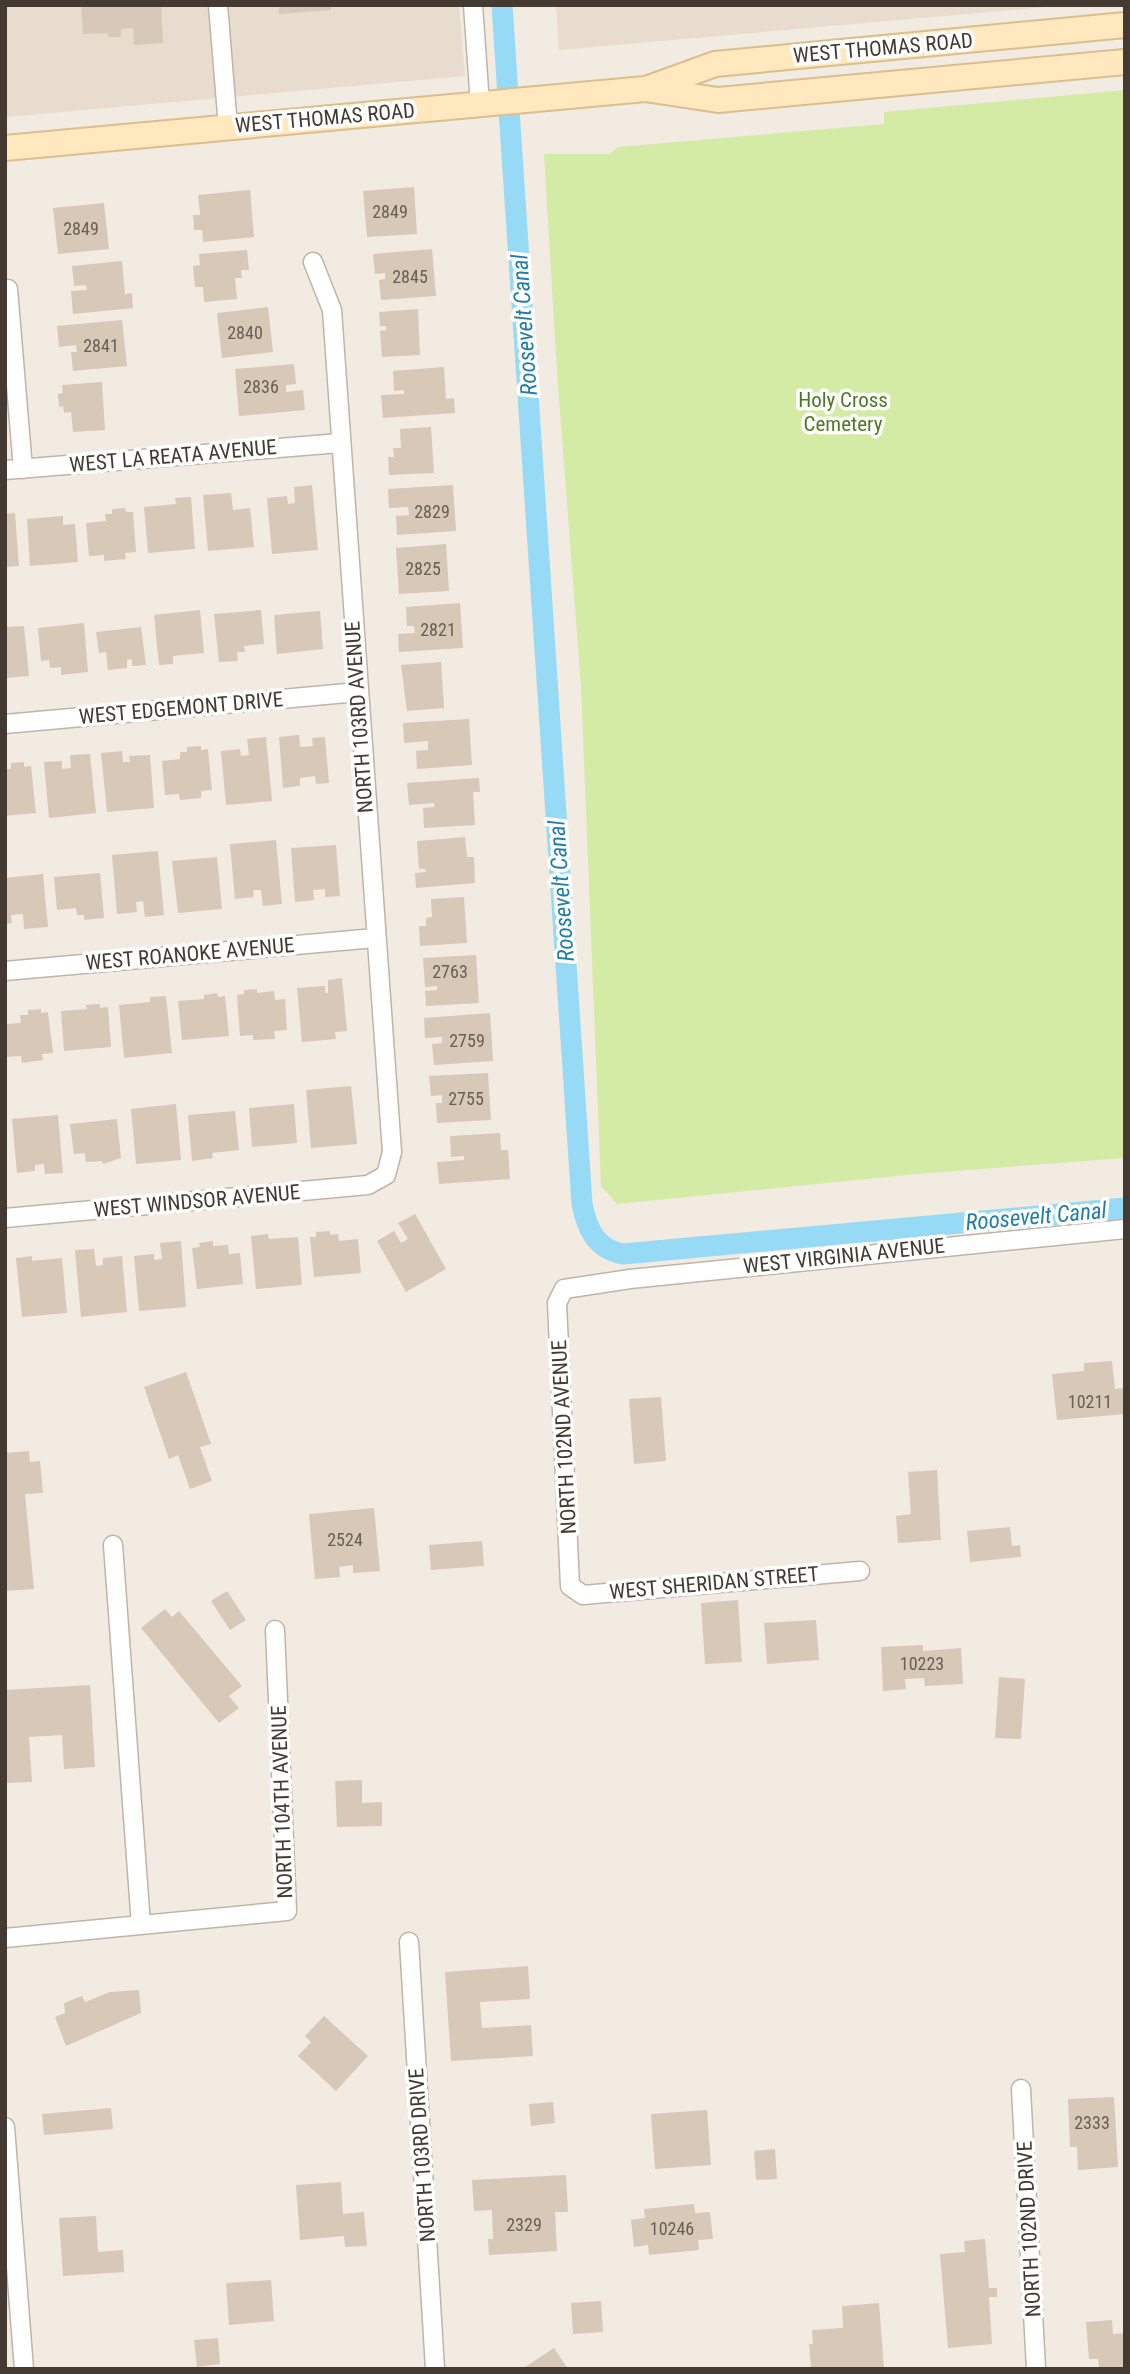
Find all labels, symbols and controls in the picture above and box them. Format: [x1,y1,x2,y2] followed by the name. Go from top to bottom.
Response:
[792,28,974,68] street label: WEST THOMAS ROAD
[234,98,416,138] street label: WEST THOMAS ROAD
[372,201,408,222] house number: 2849
[63,218,99,239] house number: 2849
[506,253,543,396] water label: Roosevelt Canal
[392,266,428,287] house number: 2845
[227,322,263,343] house number: 2840
[83,335,119,356] house number: 2841
[243,376,279,397] house number: 2836
[798,388,888,436] park label: Holy Cross Cemetery
[68,435,278,477] street label: WEST LA REATA AVENUE
[414,501,450,522] house number: 2829
[405,558,441,579] house number: 2825
[420,619,456,640] house number: 2821
[340,620,378,814] street label: NORTH 103RD AVENUE
[78,687,284,729] street label: WEST EDGEMONT DRIVE
[543,819,580,962] water label: Roosevelt Canal
[85,933,295,975] street label: WEST ROANOKE AVENUE
[432,961,468,982] house number: 2763
[449,1030,485,1051] house number: 2759
[448,1088,484,1109] house number: 2755
[93,1180,301,1222] street label: WEST WINDSOR AVENUE
[964,1197,1109,1236] water label: Roosevelt Canal
[742,1233,946,1279] street label: WEST VIRGINIA AVENUE
[547,1339,581,1535] street label: NORTH 102ND AVENUE
[1068,1391,1112,1412] house number: 10211
[327,1529,363,1550] house number: 2524
[608,1562,820,1604] street label: WEST SHERIDAN STREET
[900,1653,944,1674] house number: 10223
[267,1705,297,1899] street label: NORTH 104TH AVENUE
[404,2067,440,2243] street label: NORTH 103RD DRIVE
[1074,2112,1110,2133] house number: 2333
[1012,2140,1046,2318] street label: NORTH 102ND DRIVE
[506,2214,542,2235] house number: 2329
[650,2218,694,2239] house number: 10246

